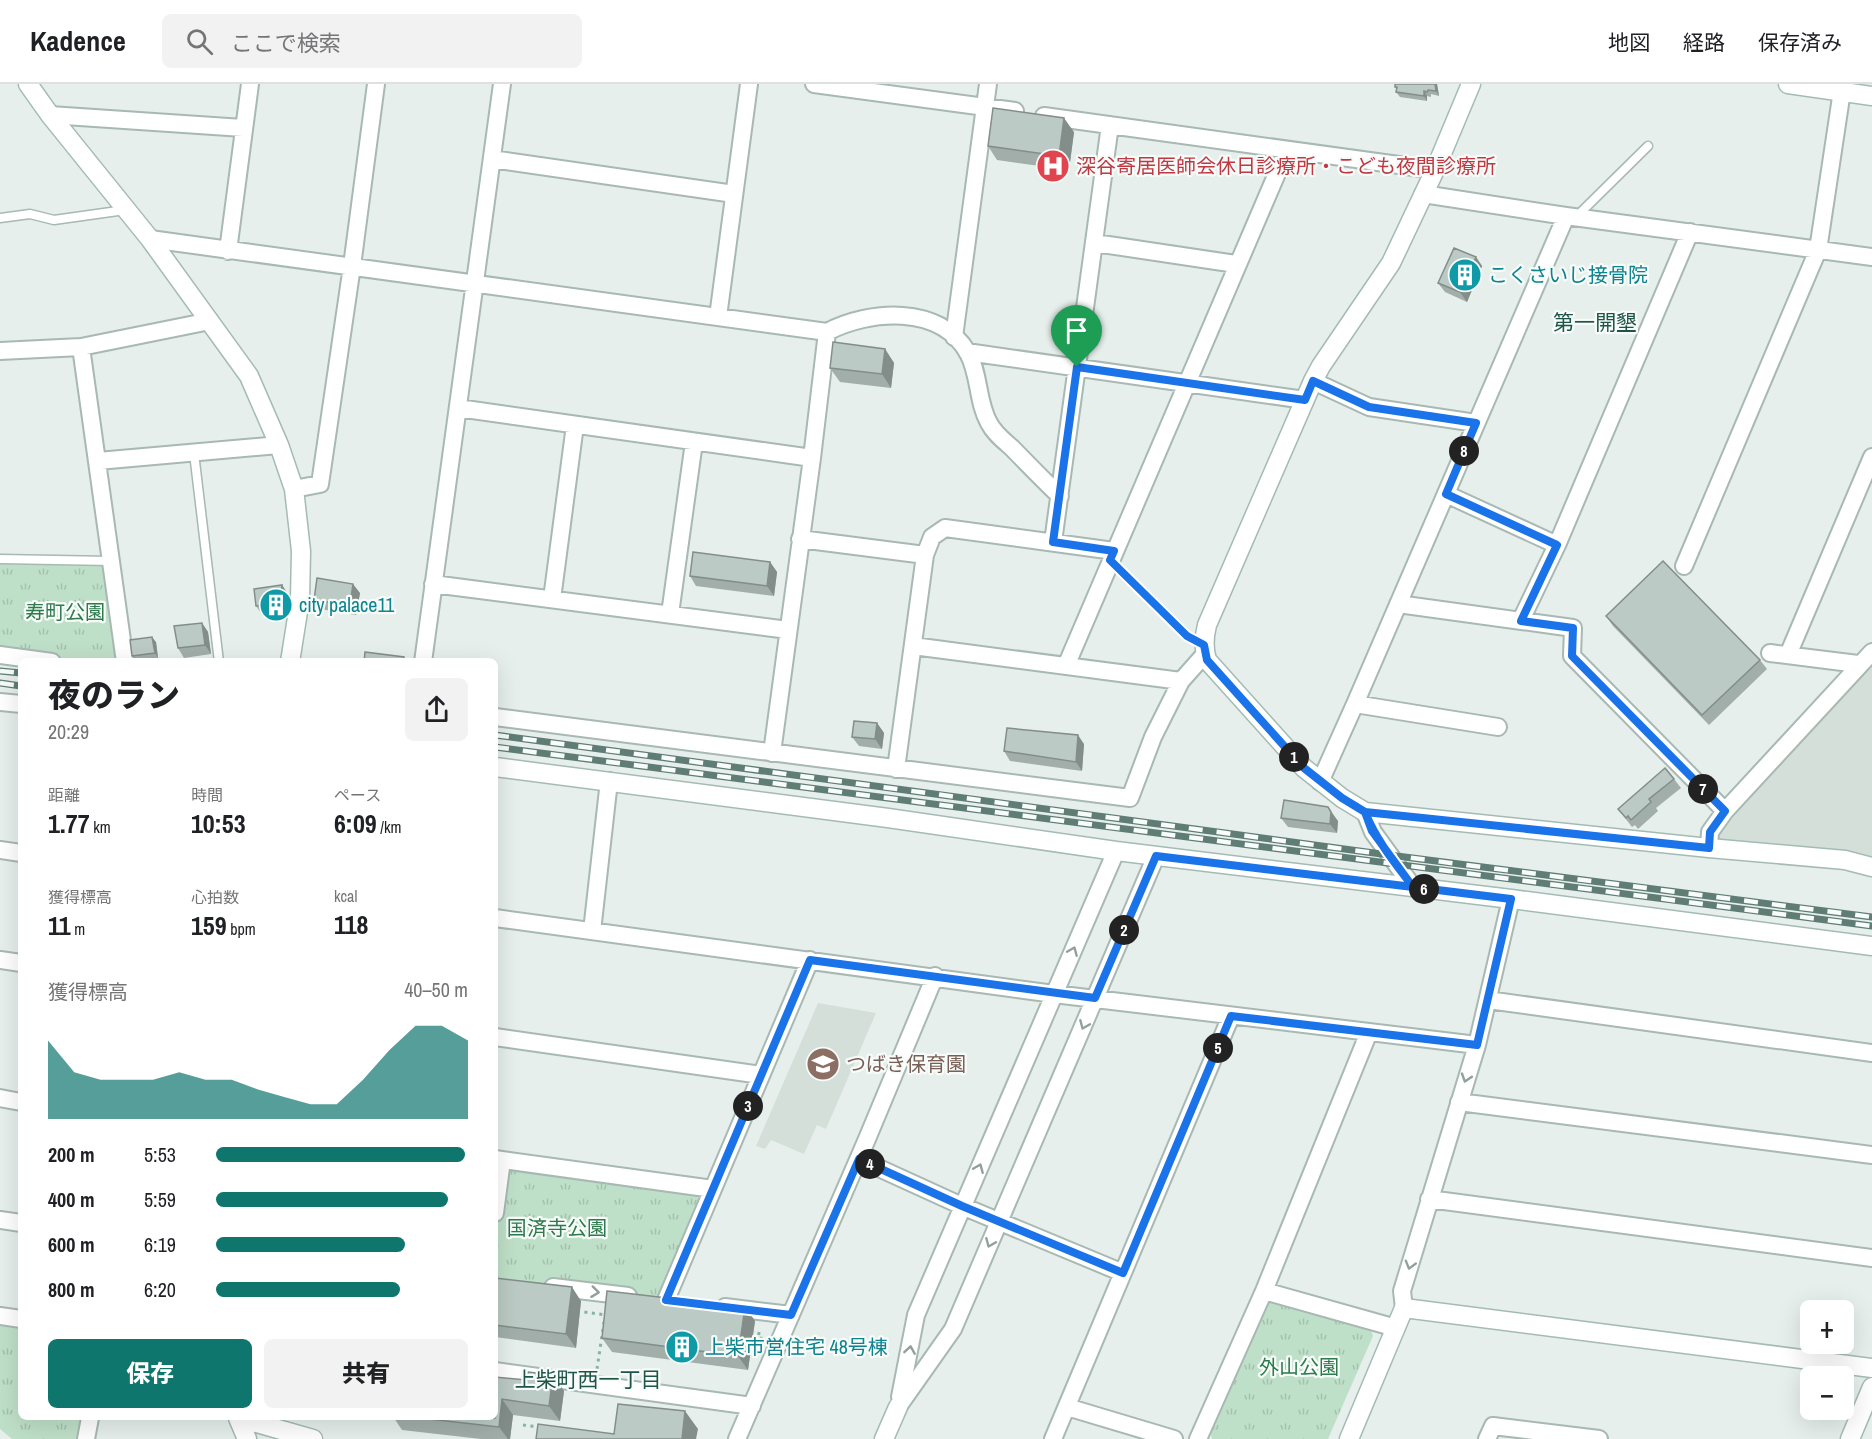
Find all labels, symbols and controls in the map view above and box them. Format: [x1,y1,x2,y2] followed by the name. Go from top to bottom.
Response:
[162,14,582,68] search box
[30,22,126,60] text: Kadence
[183,25,216,58] icon: search
[231,28,341,58] text: ここで検索
[1608,28,1650,57] text: 地図
[1683,28,1725,57] text: 経路
[1758,28,1842,57] text: 保存済み
[1035,148,1071,184] hospital icon: 深谷寄居医師会休日診療所・こども夜間診療所
[1076,152,1496,179] place label: 深谷寄居医師会休日診療所・こども夜間診療所
[1447,257,1483,293] building icon: こくさいじ接骨院
[1488,261,1648,288] place label: こくさいじ接骨院
[1051,305,1102,367] pin
[1553,308,1637,337] district label: 第一開墾
[1060,314,1093,347] icon: arrive
[1449,436,1479,466] pin: 8
[1460,440,1468,462] text: 8
[258,587,294,623] building icon: city palace11
[299,591,394,618] place label: city palace11
[25,598,105,625] park label: 寿町公園
[48,673,180,717] text: 夜のラン
[405,678,468,741] button: share
[48,718,89,745] text: 20:29
[1279,742,1309,772] pin: 1
[1290,746,1298,768] text: 1
[1688,774,1718,804] pin: 7
[1699,778,1707,800] text: 7
[48,784,80,806] text: 距離
[191,784,223,806] text: 時間
[334,784,381,806] text: ペース
[48,806,90,841] text: 1.77
[191,806,246,841] text: 10:53
[334,806,377,841] text: 6:09
[90,816,111,838] text: km
[377,816,401,838] text: /km
[1409,874,1439,904] pin: 6
[1420,878,1428,900] text: 6
[334,885,357,907] text: kcal
[48,886,112,908] text: 獲得標高
[191,886,239,908] text: 心拍数
[334,907,368,942] text: 118
[48,908,71,943] text: 11
[191,908,227,943] text: 159
[1109,915,1139,945] pin: 2
[71,918,85,940] text: m
[227,918,256,940] text: bpm
[1120,919,1128,941] text: 2
[1066,946,1078,957] one-way arrow
[404,976,468,1003] text: 40–50 m
[48,978,128,1005] text: 獲得標高
[1079,1019,1091,1030] one-way arrow
[1203,1033,1233,1063] pin: 5
[1214,1037,1222,1059] text: 5
[805,1046,841,1082] school or university icon: つばき保育園
[846,1050,966,1077] place label: つばき保育園
[1461,1072,1474,1083] one-way arrow
[733,1091,763,1121] pin: 3
[744,1095,752,1117] text: 3
[48,1141,95,1168] text: 200 m
[144,1141,176,1168] text: 5:53
[855,1149,885,1179] pin: 4
[866,1153,874,1175] text: 4
[971,1163,983,1174] one-way arrow
[48,1186,95,1213] text: 400 m
[144,1186,176,1213] text: 5:59
[507,1214,607,1241] park label: 国済寺公園
[48,1231,95,1258] text: 600 m
[144,1231,176,1258] text: 6:19
[985,1237,997,1248] one-way arrow
[1404,1259,1417,1269] one-way arrow
[48,1276,95,1303] text: 800 m
[144,1276,176,1303] text: 6:20
[590,1285,599,1298] one-way arrow
[1800,1300,1854,1420] map controls
[1800,1300,1854,1354] button: +
[664,1329,700,1365] building icon: 上柴市営住宅 48号棟
[705,1333,888,1360] place label: 上柴市営住宅 48号棟
[48,1339,252,1408] button: 保存
[264,1339,468,1408] button: 共有
[903,1345,916,1355] one-way arrow
[1259,1353,1339,1380] park label: 外山公園
[515,1365,662,1394] district label: 上柴町西一丁目
[1800,1366,1854,1420] button: −

